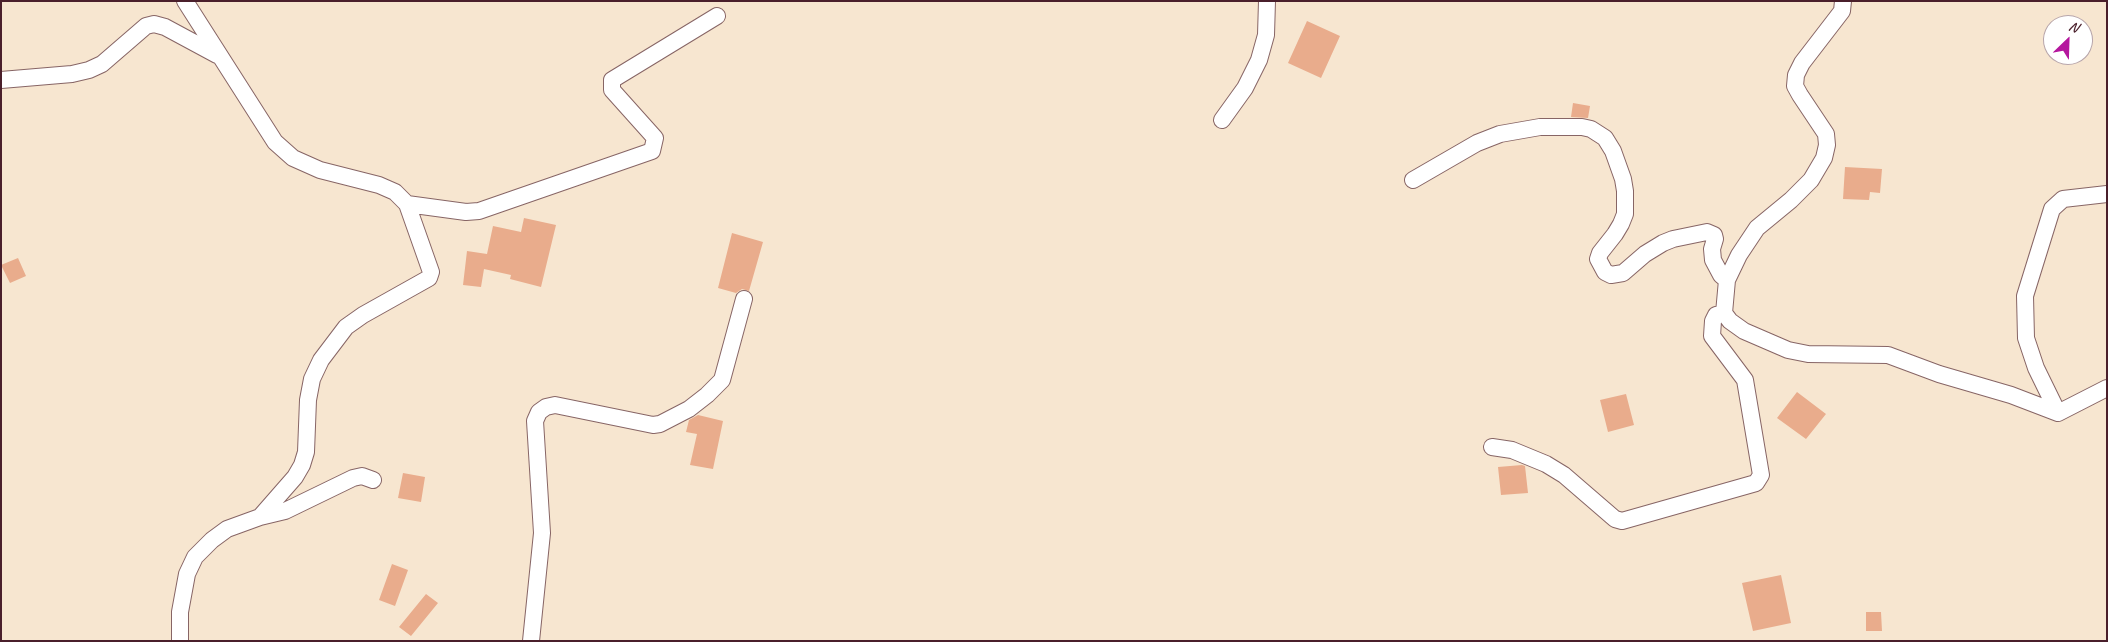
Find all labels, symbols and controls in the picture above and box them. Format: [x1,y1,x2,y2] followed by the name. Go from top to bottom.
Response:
[2043,15,2093,65] north arrow
[2066,17,2081,36] text: N

